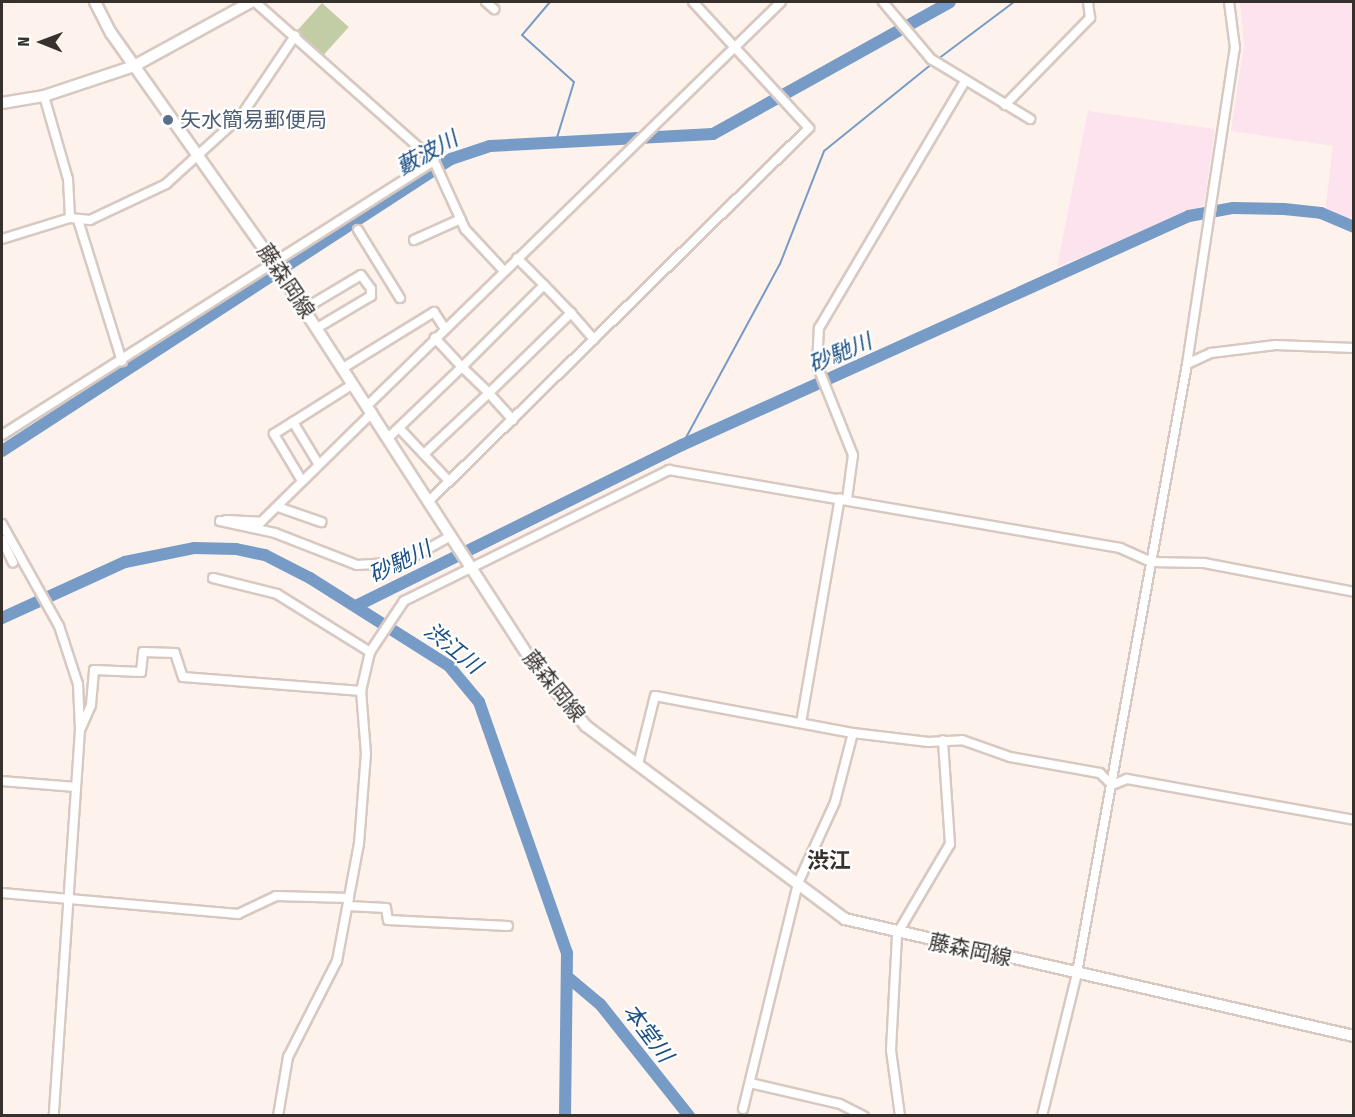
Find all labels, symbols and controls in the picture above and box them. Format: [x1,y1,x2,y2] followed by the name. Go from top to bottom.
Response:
[12,12,72,72] north arrow
[14,37,33,47] text: N
[180,107,327,133] place label: 矢水簡易郵便局
[161,113,175,127] marker: 矢水簡易郵便局
[392,125,462,181] water label: 藪波川
[252,239,320,323] street label: 藤森岡線
[804,328,876,378] water label: 砂馳川
[365,536,435,588] water label: 砂馳川
[419,617,487,679] water label: 渋江川
[518,645,590,727] street label: 藤森岡線
[807,848,851,874] district label: 渋江
[926,929,1014,971] street label: 藤森岡線
[618,999,678,1067] water label: 本堂川

